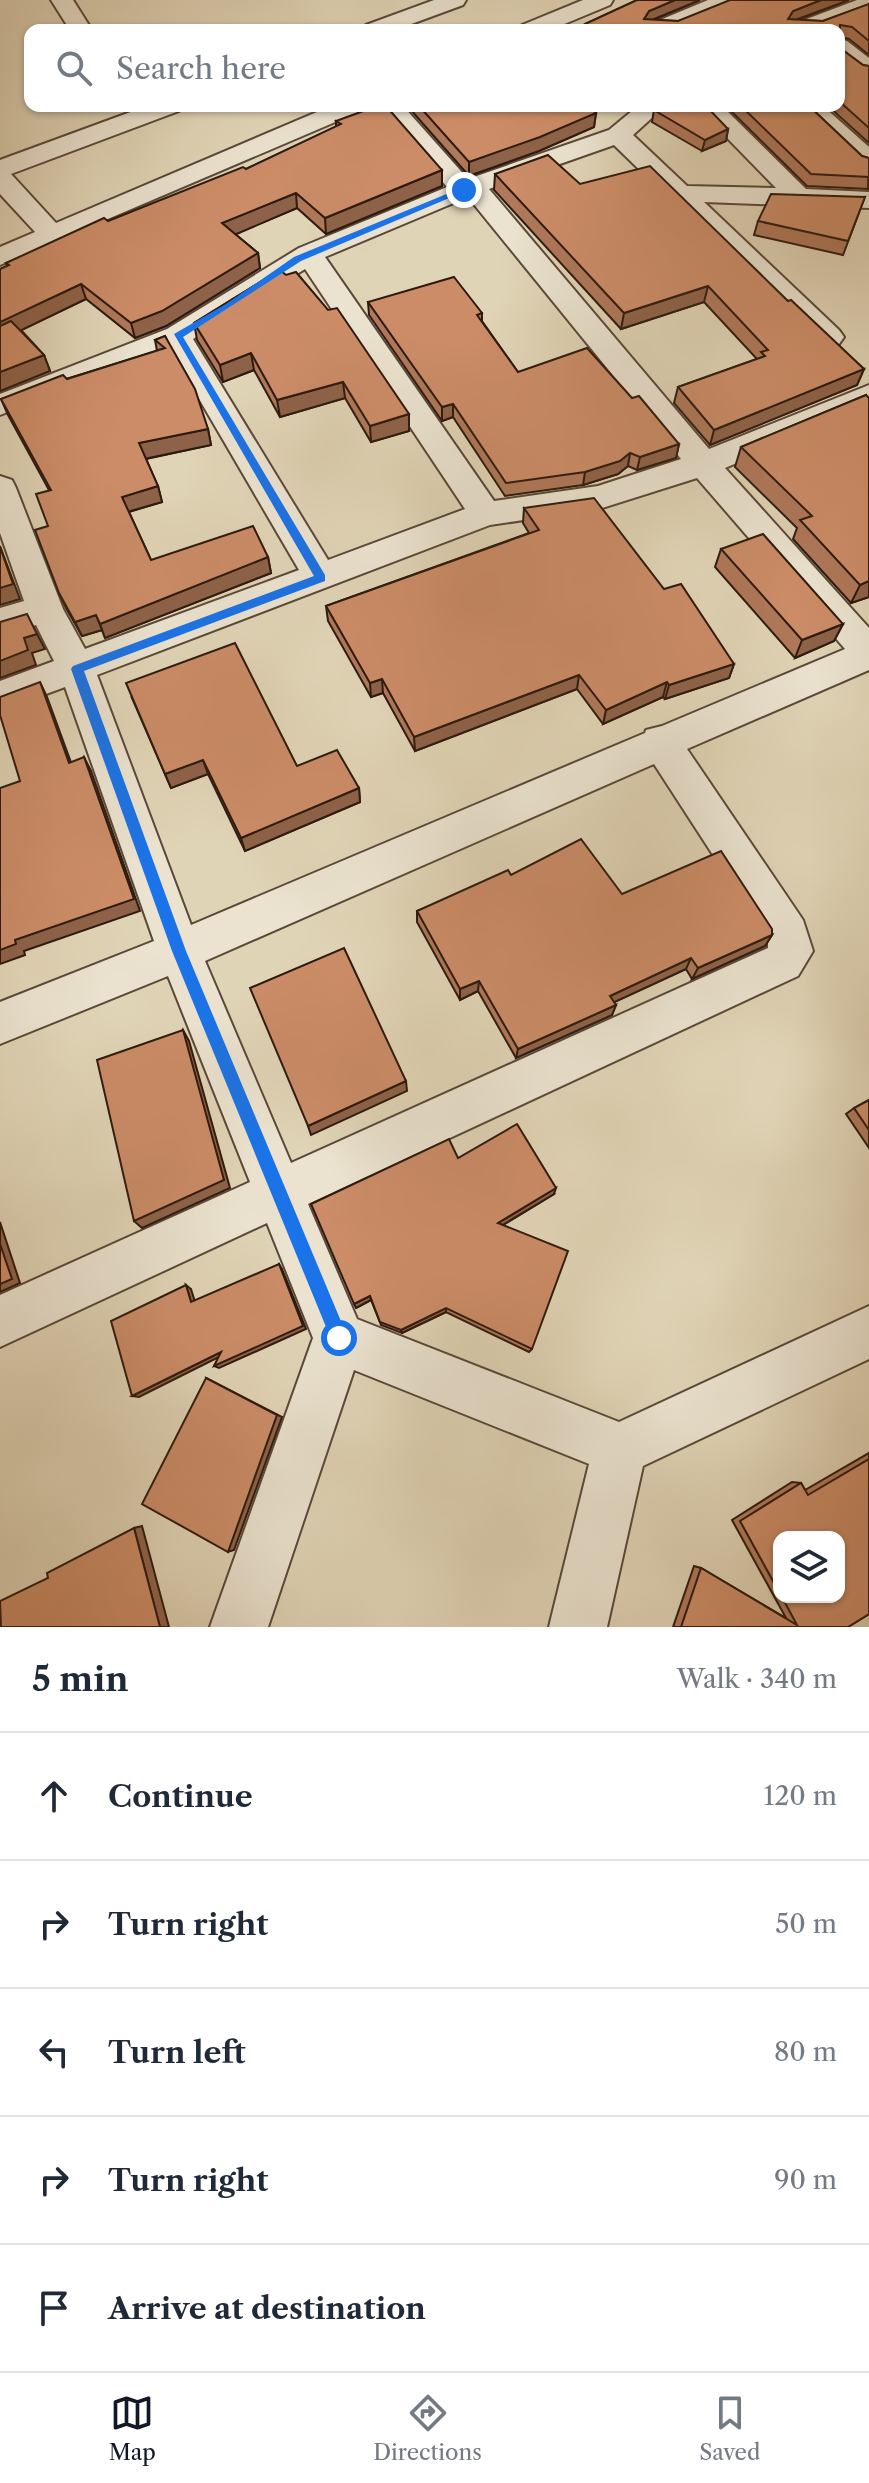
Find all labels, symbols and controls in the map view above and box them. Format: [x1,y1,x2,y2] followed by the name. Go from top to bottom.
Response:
[24,24,845,112] search box
[52,46,96,90] icon: search
[116,50,286,87] text: Search here
[446,172,482,208] route end
[321,1320,357,1356] route start
[773,1531,845,1603] map controls
[773,1531,845,1603] button: layers
[32,1658,129,1700] text: 5 min
[677,1663,837,1695] text: Walk · 340 m
[32,1774,76,1818] icon: ahead
[108,1778,253,1815] text: Continue
[763,1780,837,1812] text: 120 m
[32,1902,76,1946] icon: right
[108,1906,268,1943] text: Turn right
[775,1908,837,1940] text: 50 m
[32,2030,76,2074] icon: left
[108,2034,245,2071] text: Turn left
[774,2036,837,2068] text: 80 m
[32,2158,76,2202] icon: right
[108,2162,268,2199] text: Turn right
[774,2164,837,2196] text: 90 m
[32,2286,76,2330] icon: arrive
[108,2290,426,2327] text: Arrive at destination
[109,2391,156,2466] tab: Map
[373,2391,482,2466] tab: Directions
[699,2391,760,2466] tab: Saved

